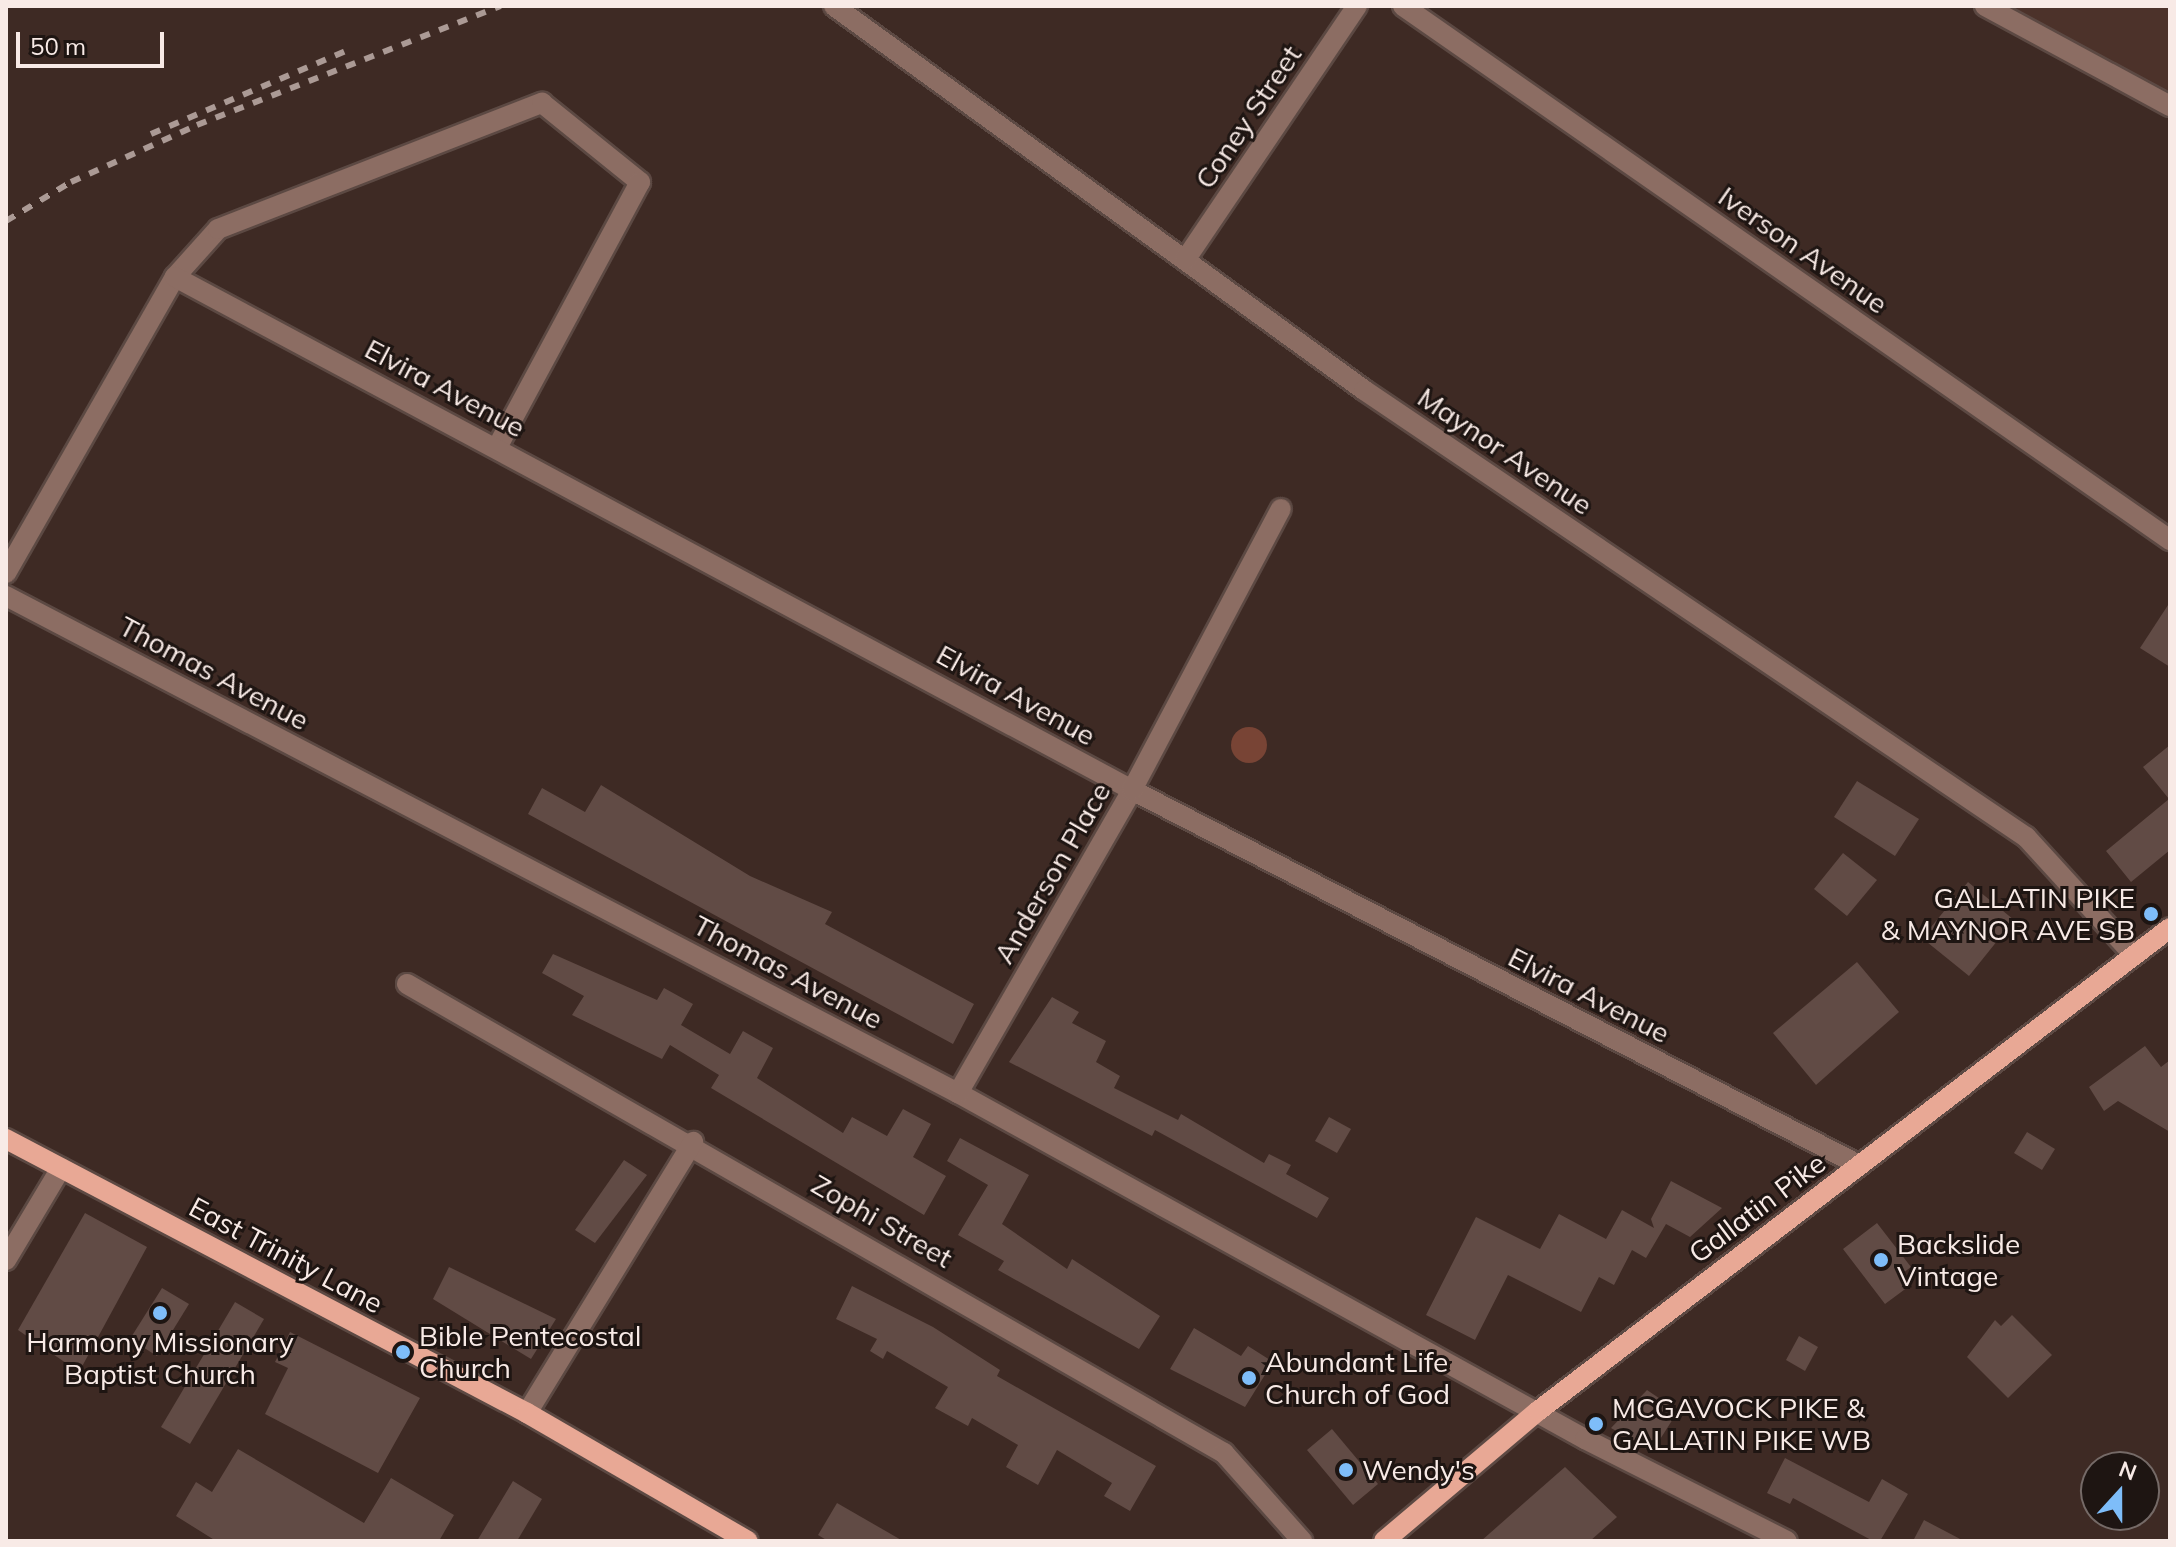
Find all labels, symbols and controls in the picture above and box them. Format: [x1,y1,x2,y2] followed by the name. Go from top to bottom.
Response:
[20,16,168,66] scale bar
[30,31,86,61] text: 50 m
[1188,39,1308,195] street label: Coney Street
[1712,179,1894,321] street label: Iverson Avenue
[359,332,531,444] street label: Elvira Avenue
[1411,380,1599,522] street label: Maynor Avenue
[114,609,314,737] street label: Thomas Avenue
[931,638,1101,752] street label: Elvira Avenue
[987,777,1117,969] street label: Anderson Place
[1881,881,2135,947] place label: GALLATIN PIKE & MAYNOR AVE SB
[2142,905,2160,923] marker: GALLATIN PIKE & MAYNOR AVE SB
[688,908,888,1036] street label: Thomas Avenue
[1503,940,1675,1050] street label: Elvira Avenue
[1682,1146,1832,1270] street label: Gallatin Pike
[806,1167,958,1275] street label: Zophi Street
[183,1190,389,1320] street label: East Trinity Lane
[1897,1227,2020,1293] place label: Backslide Vintage
[1872,1251,1890,1269] marker: Backslide Vintage
[151,1304,169,1322] marker: Harmony Missionary Baptist Church
[419,1319,641,1385] place label: Bible Pentecostal Church
[26,1325,294,1391] place label: Harmony Missionary Baptist Church
[394,1343,412,1361] marker: Bible Pentecostal Church
[1265,1345,1450,1411] place label: Abundant Life Church of God
[1240,1369,1258,1387] marker: Abundant Life Church of God
[1612,1391,1871,1457] place label: MCGAVOCK PIKE & GALLATIN PIKE WB
[1587,1415,1605,1433] marker: MCGAVOCK PIKE & GALLATIN PIKE WB
[2080,1451,2160,1531] north arrow
[1362,1453,1475,1487] place label: Wendy's
[2115,1454,2141,1487] text: N
[1337,1461,1355,1479] marker: Wendy's

